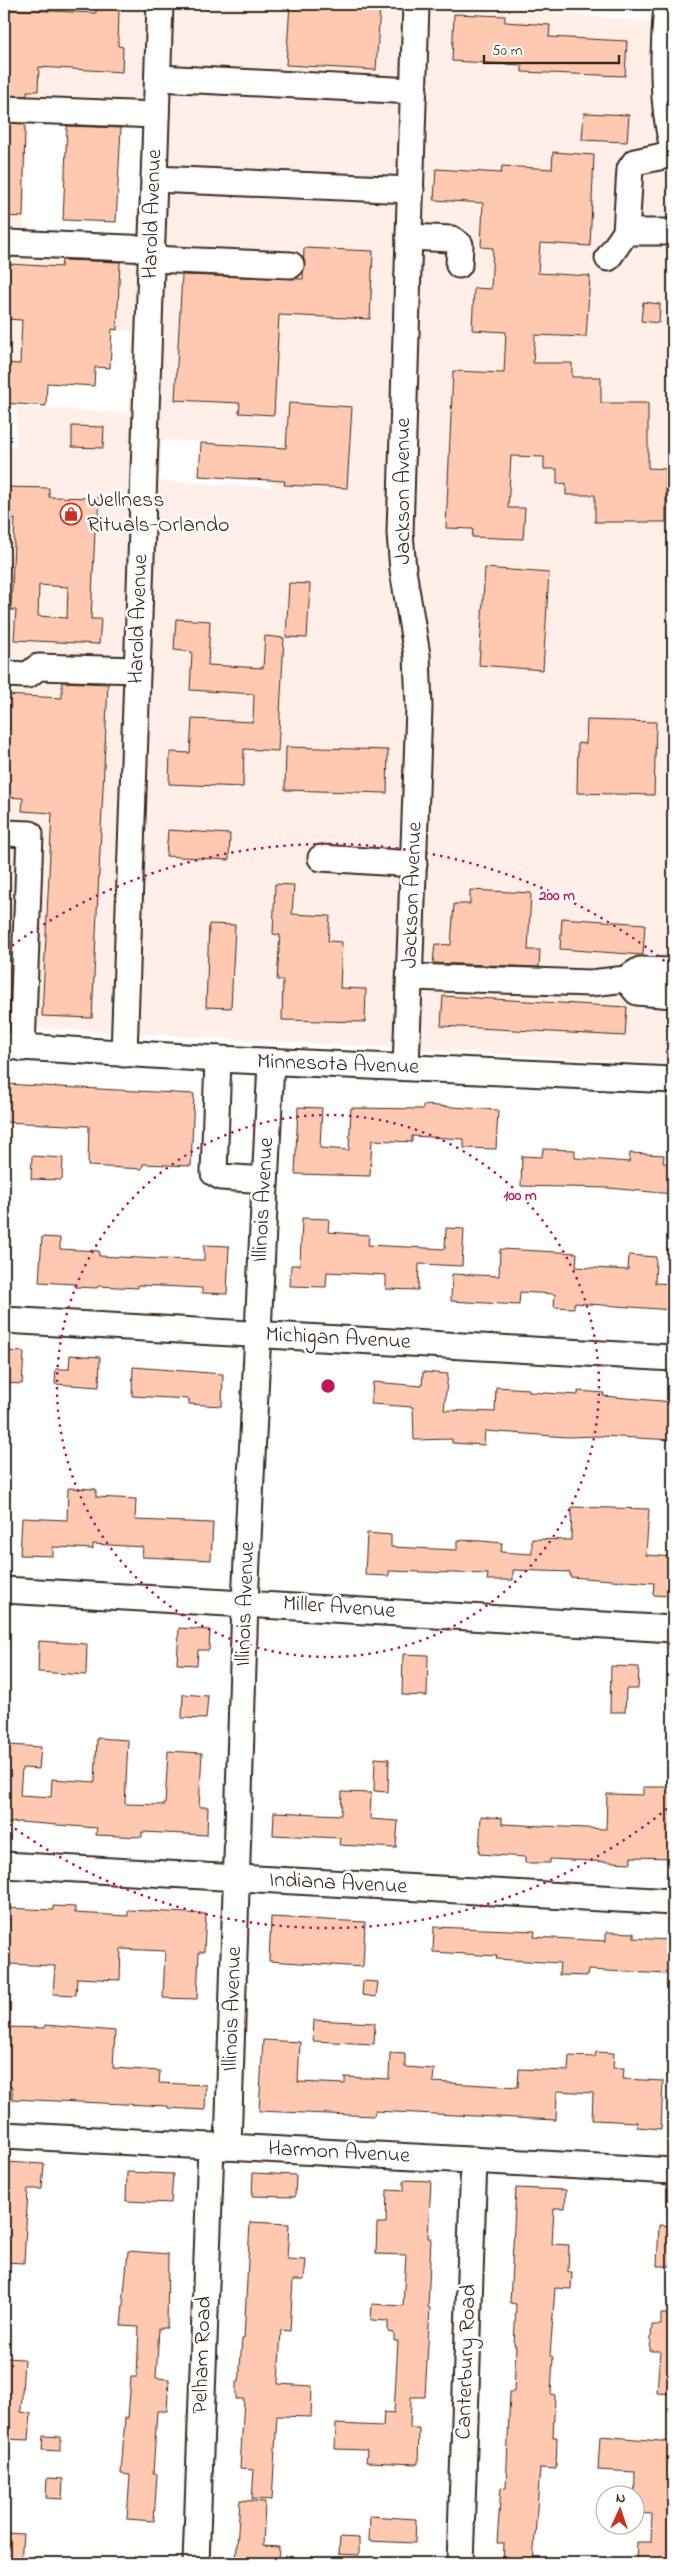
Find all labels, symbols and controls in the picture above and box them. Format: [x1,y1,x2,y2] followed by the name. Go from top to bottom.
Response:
[484,32,620,64] scale bar
[492,40,523,62] text: 50 m
[135,149,171,279] street label: Harold Avenue
[388,417,420,564] street label: Jackson Avenue
[87,485,230,542] place label: Wellness Rituals-Orlando
[59,502,83,526] shop icon: Wellness Rituals-Orlando
[121,554,157,684] street label: Harold Avenue
[394,821,432,969] street label: Jackson Avenue
[538,885,575,907] text: 200 m
[256,1046,420,1084] street label: Minnesota Avenue
[245,1136,283,1263] street label: Illinois Avenue
[503,1185,537,1207] text: 100 m
[265,1319,412,1360] street label: Michigan Avenue
[319,1377,337,1395] centre of rings
[228,1541,264,1667] street label: Illinois Avenue
[282,1588,396,1628] street label: Miller Avenue
[268,1864,408,1904] street label: Indiana Avenue
[215,1946,251,2072] street label: Illinois Avenue
[267,2133,411,2173] street label: Harmon Avenue
[448,2284,487,2440] street label: Canterbury Road
[185,2296,221,2414] street label: Pelham Road
[594,2484,644,2534] north arrow
[615,2488,626,2509] text: N

